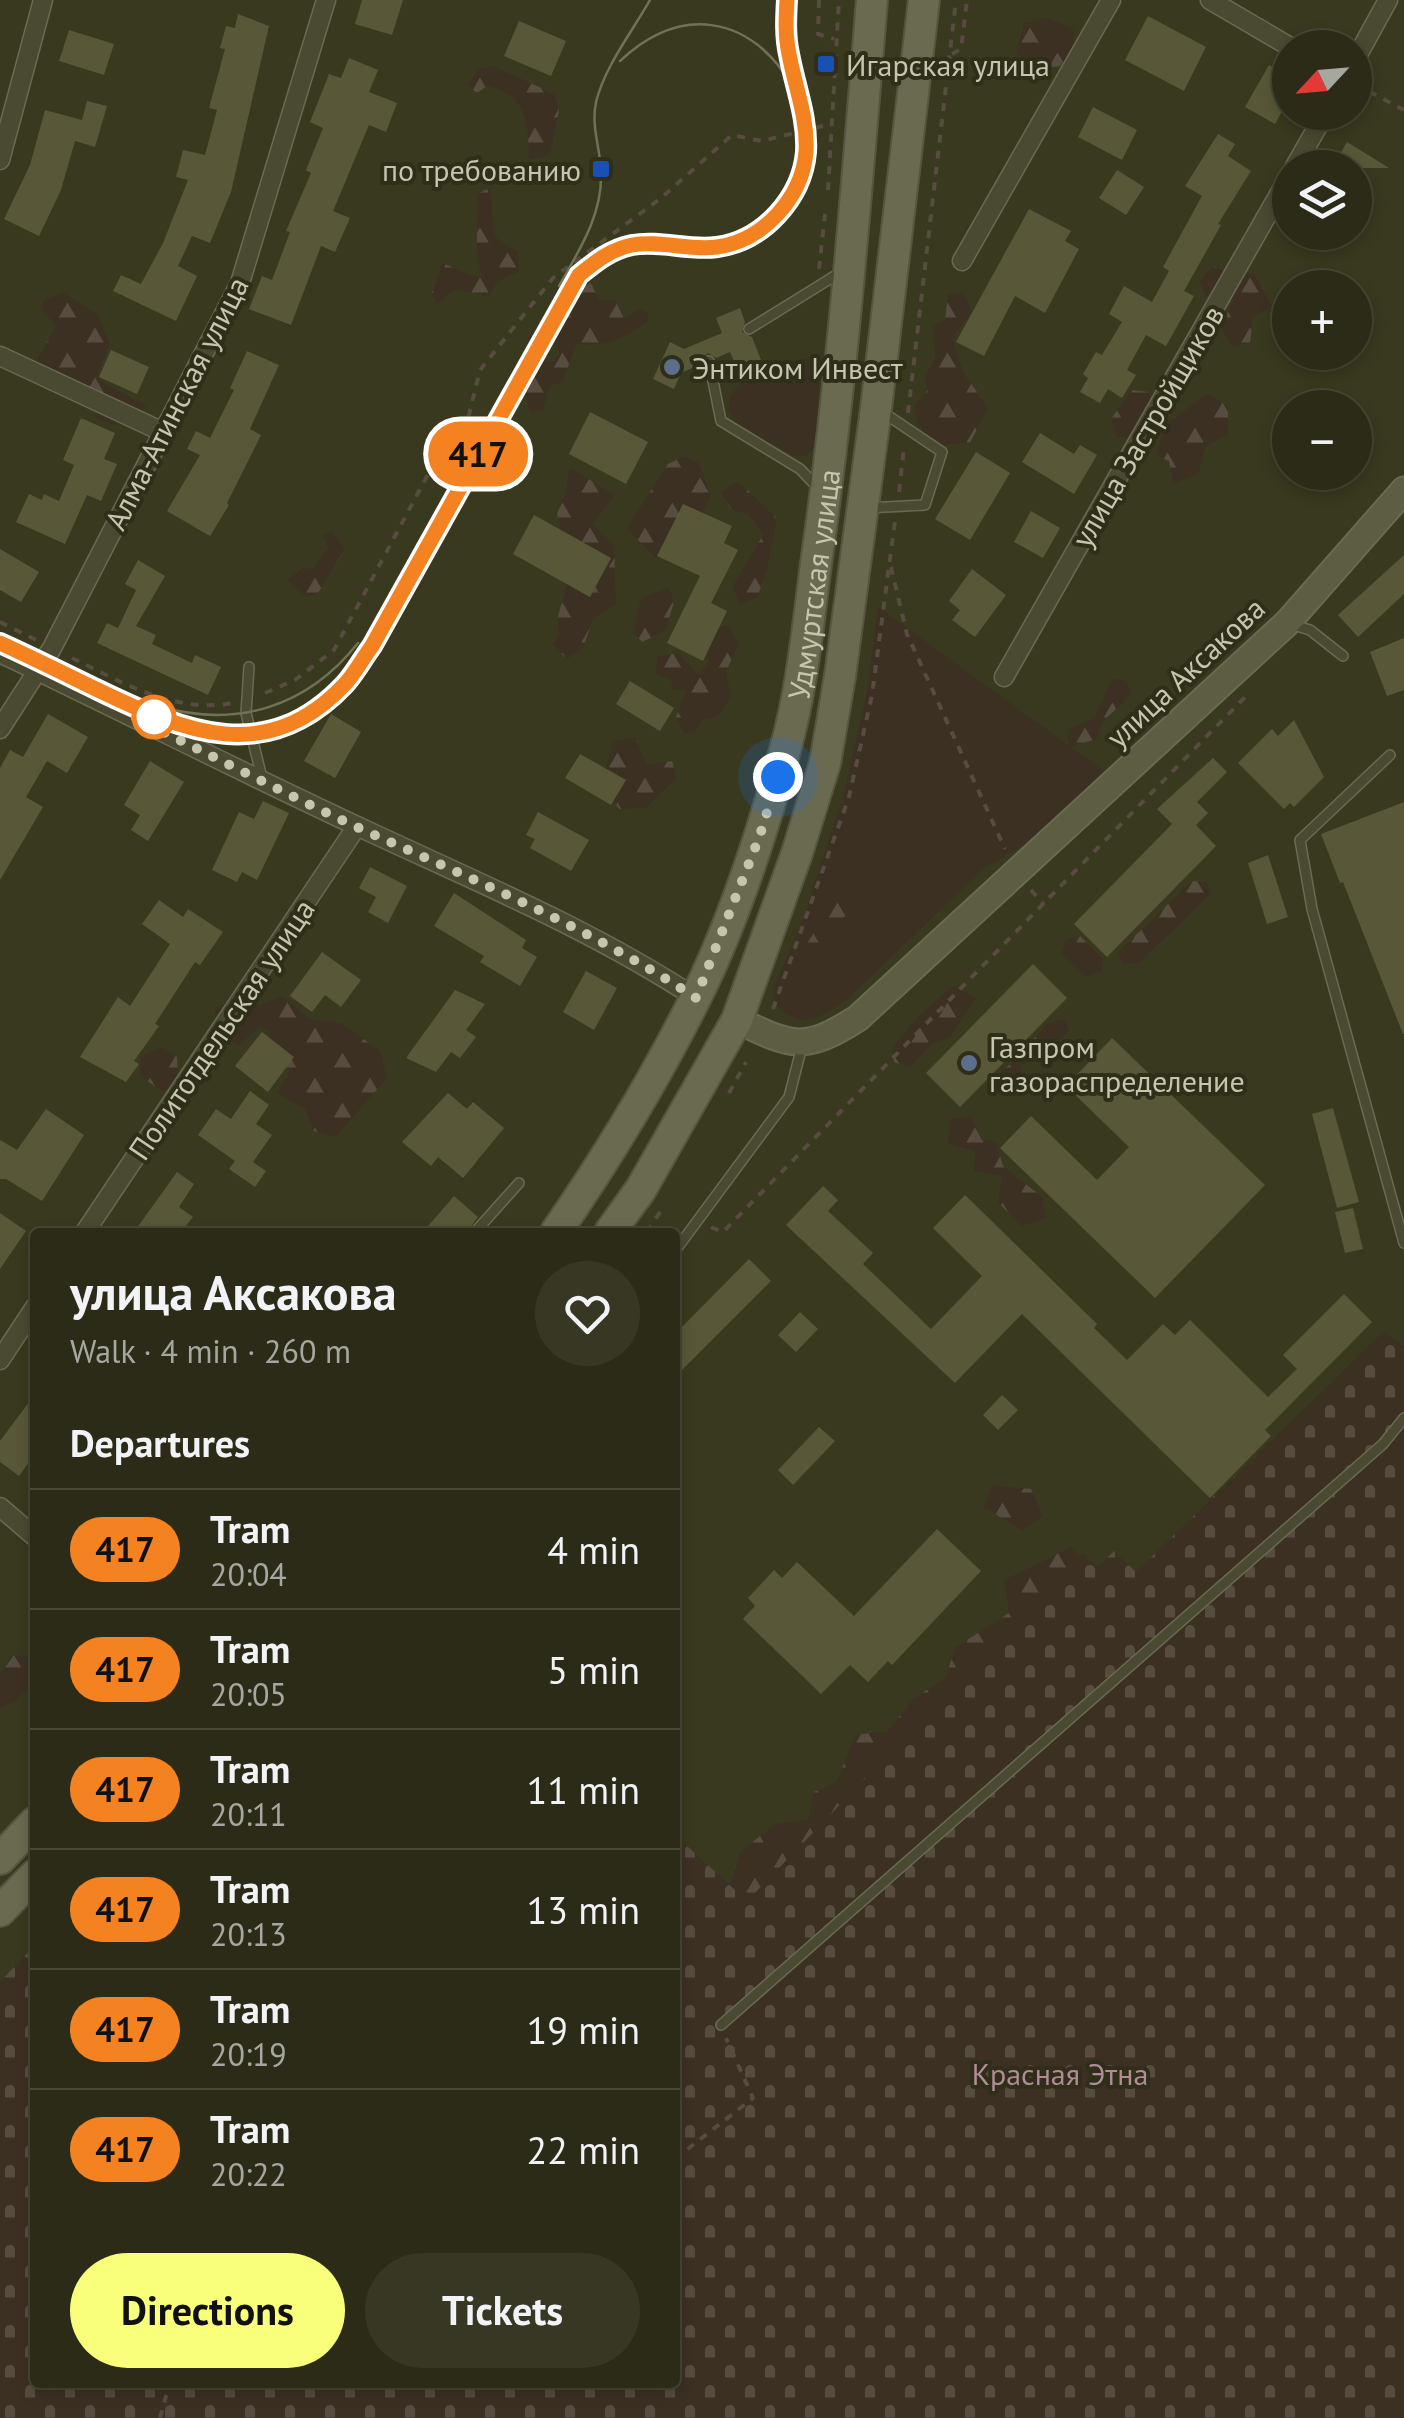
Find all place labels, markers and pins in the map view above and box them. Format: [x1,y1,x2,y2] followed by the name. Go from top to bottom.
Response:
[846,45,1050,84] place label: Игарская улица
[815,53,837,75] marker: Игарская улица
[382,150,581,189] place label: по требованию
[590,158,612,180] marker: по требованию
[692,348,903,387] place label: Энтиком Инвест
[661,356,683,378] marker: Энтиком Инвест
[133,696,175,738] unlabelled marker
[989,1027,1245,1100] place label: Газпром газораспределение
[958,1052,980,1074] marker: Газпром газораспределение

